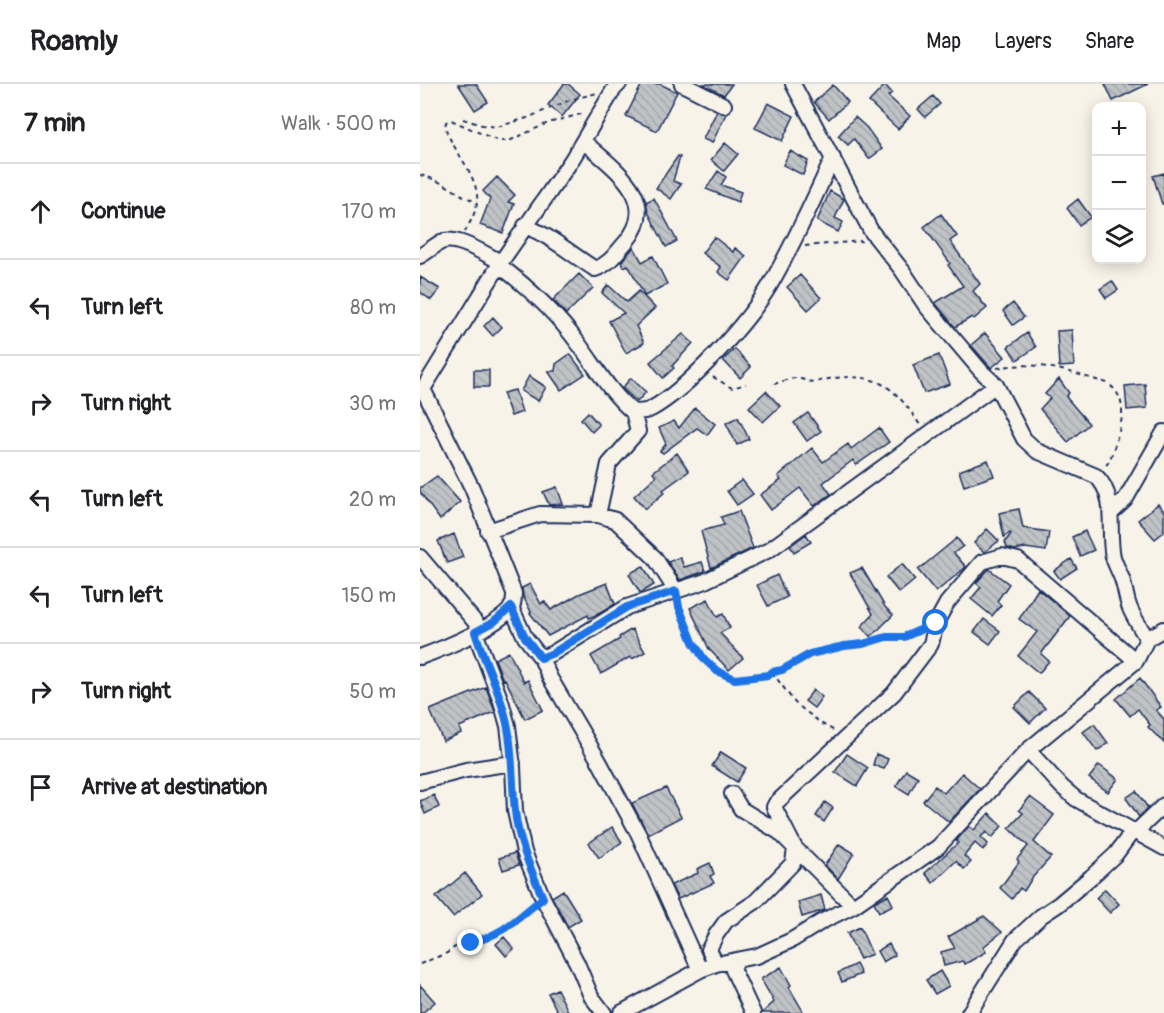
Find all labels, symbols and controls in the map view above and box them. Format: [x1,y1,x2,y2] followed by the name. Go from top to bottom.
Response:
[30,24,118,59] text: Roamly
[926,28,961,55] text: Map
[994,28,1052,55] text: Layers
[1085,28,1134,55] text: Share
[1092,102,1146,264] map controls
[1092,102,1146,156] button: +
[24,107,86,139] text: 7 min
[281,111,396,136] text: Walk · 500 m
[1092,156,1146,210] button: −
[24,195,57,228] icon: ahead
[81,197,165,225] text: Continue
[342,199,396,224] text: 170 m
[1092,210,1146,264] button: layers
[24,291,57,324] icon: left
[81,293,163,321] text: Turn left
[350,295,396,320] text: 80 m
[24,387,57,420] icon: right
[81,389,171,417] text: Turn right
[349,391,396,416] text: 30 m
[24,483,57,516] icon: left
[81,485,163,513] text: Turn left
[349,487,396,512] text: 20 m
[24,579,57,612] icon: left
[81,581,163,609] text: Turn left
[342,583,396,608] text: 150 m
[922,609,948,635] route start
[24,675,57,708] icon: right
[81,677,171,705] text: Turn right
[349,679,396,704] text: 50 m
[24,771,57,804] icon: arrive
[81,773,267,801] text: Arrive at destination
[457,929,483,955] route end

